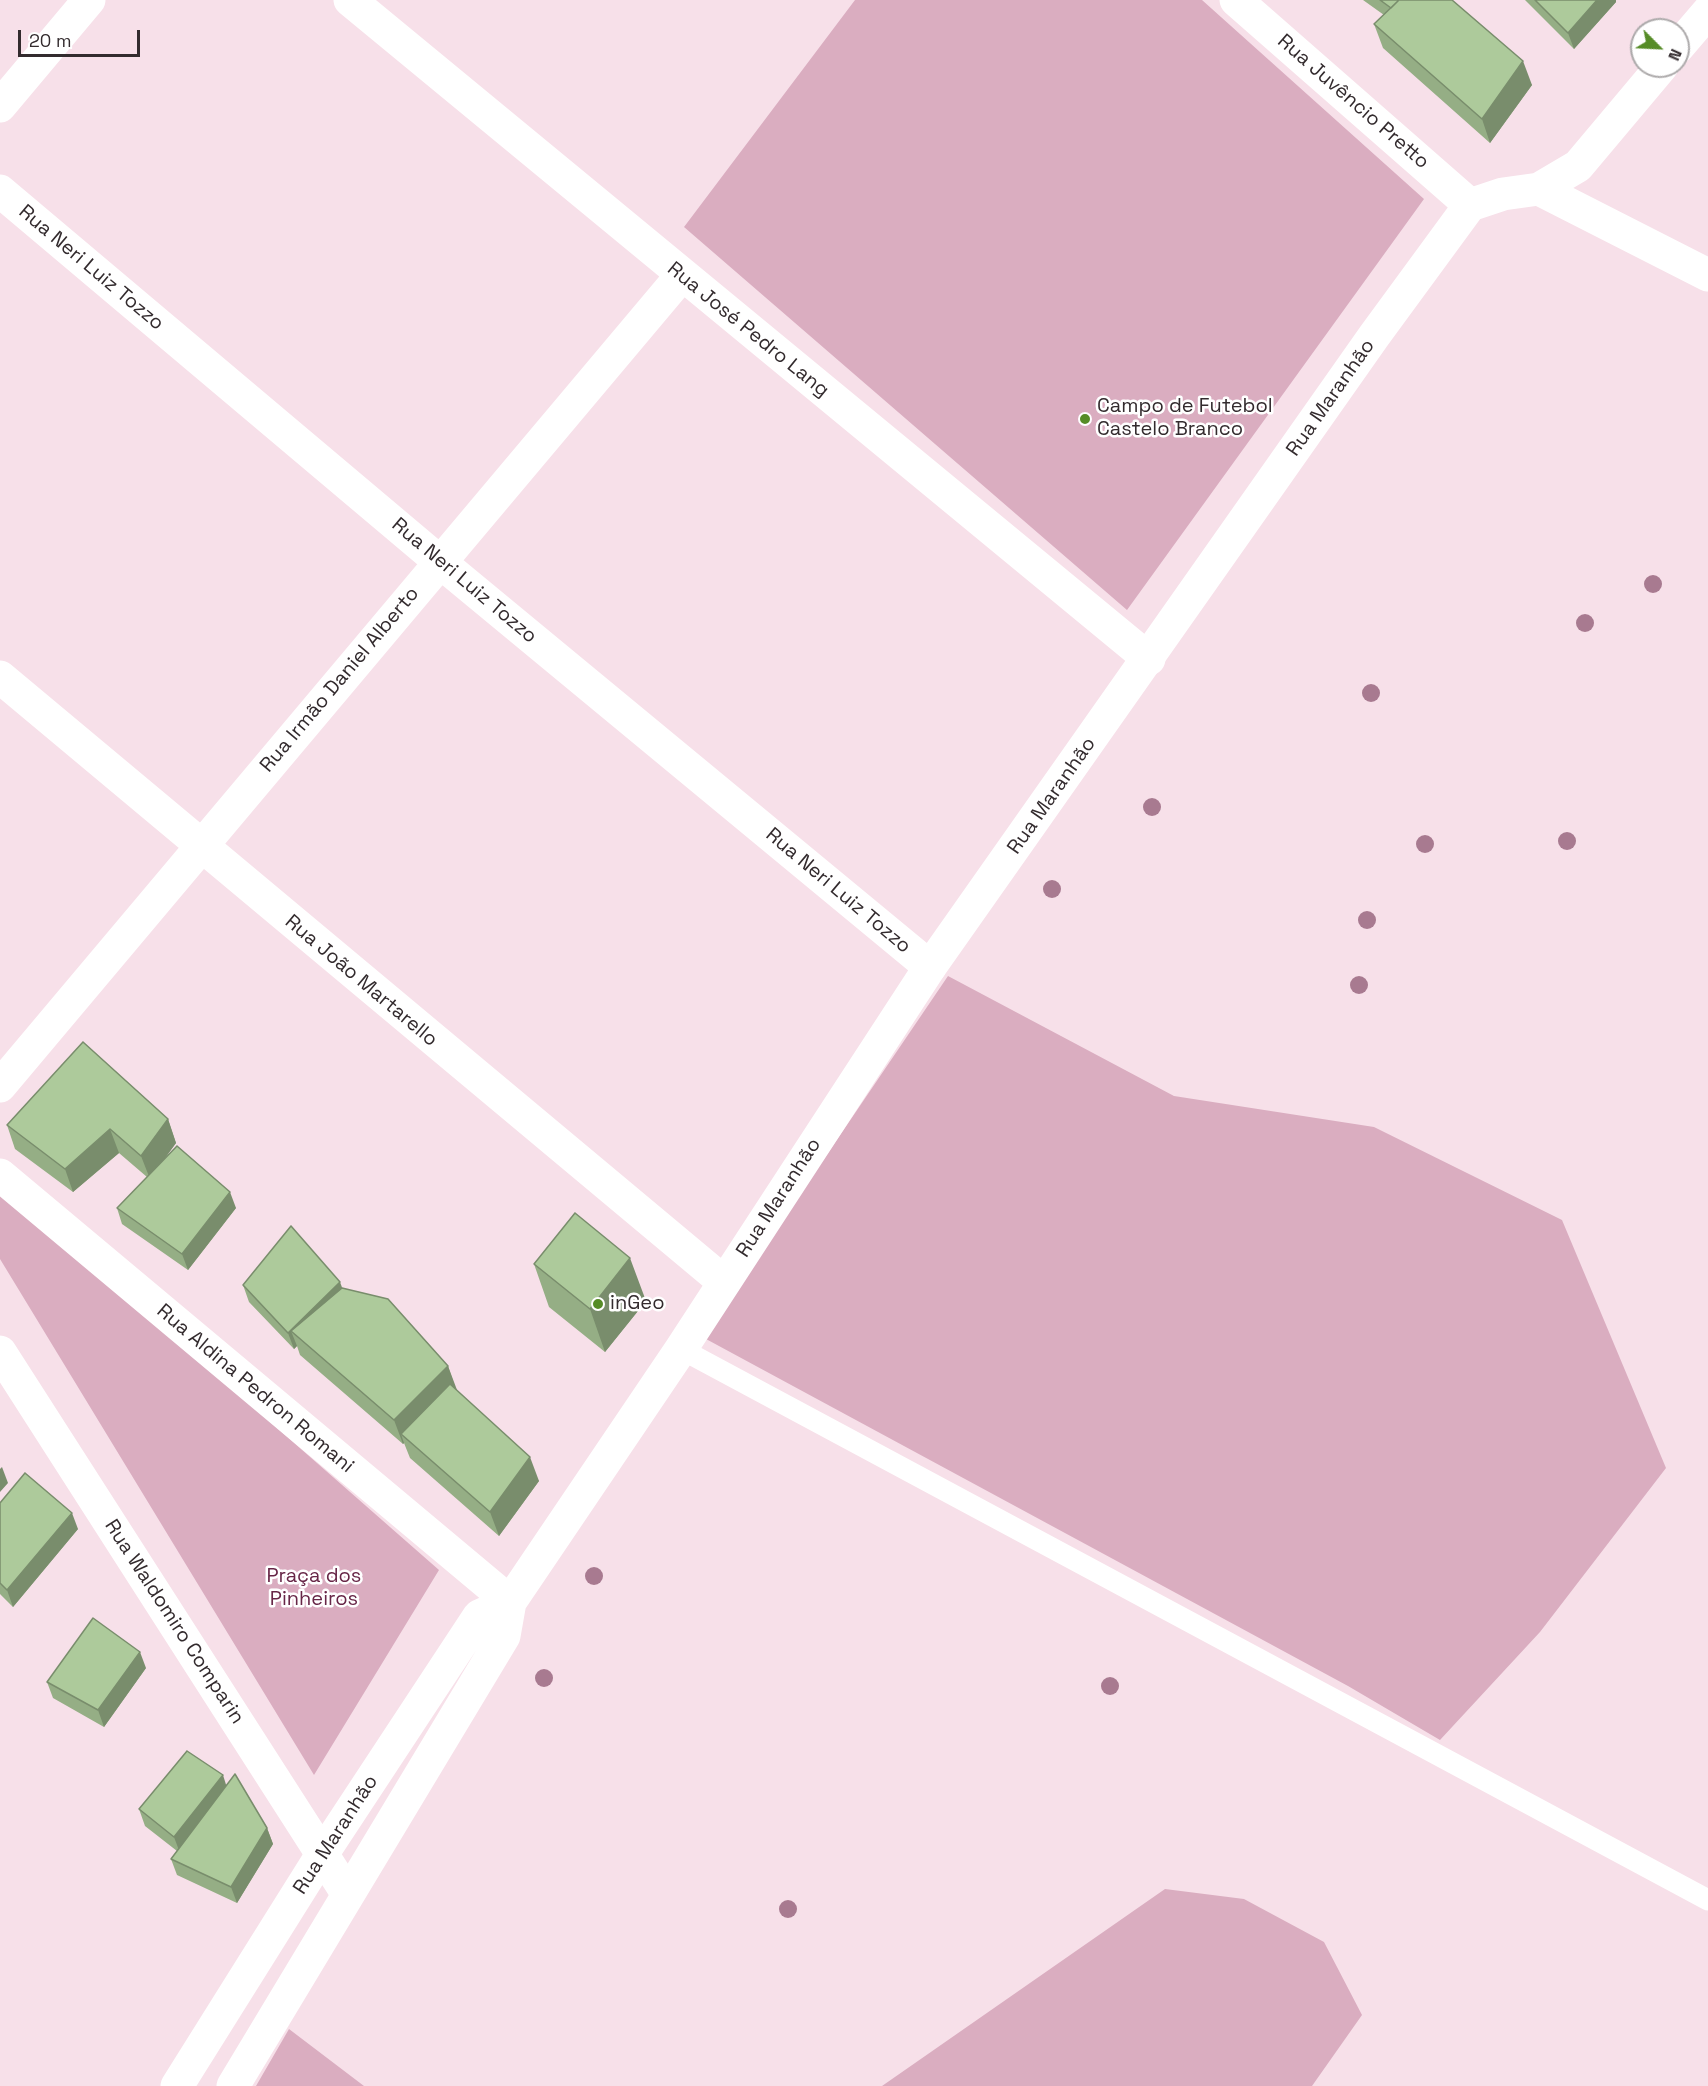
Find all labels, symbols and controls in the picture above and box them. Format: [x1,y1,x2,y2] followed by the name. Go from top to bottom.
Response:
[21,18,142,56] scale bar
[1630,18,1690,78] north arrow
[29,29,72,52] text: 20 m
[1272,30,1434,174] street label: Rua Juvêncio Pretto
[1663,46,1687,64] text: N
[13,200,169,336] street label: Rua Neri Luiz Tozzo
[662,257,834,403] street label: Rua José Pedro Lang
[1282,335,1380,461] street label: Rua Maranhão
[1097,395,1273,442] place label: Campo de Futebol Castelo Branco
[1078,412,1092,426] marker: Campo de Futebol Castelo Branco
[386,513,542,649] street label: Rua Neri Luiz Tozzo
[255,582,425,778] street label: Rua Irmão Daniel Alberto
[1003,733,1101,859] street label: Rua Maranhão
[760,823,916,959] street label: Rua Neri Luiz Tozzo
[280,910,442,1052] street label: Rua João Martarello
[732,1134,826,1262] street label: Rua Maranhão
[610,1292,665,1316] place label: inGeo
[591,1297,605,1311] marker: inGeo
[152,1299,358,1479] street label: Rua Aldina Pedron Romani
[99,1515,249,1729] street label: Rua Waldomiro Comparin
[267,1565,361,1612] park label: Praça dos Pinheiros
[289,1771,383,1899] street label: Rua Maranhão

